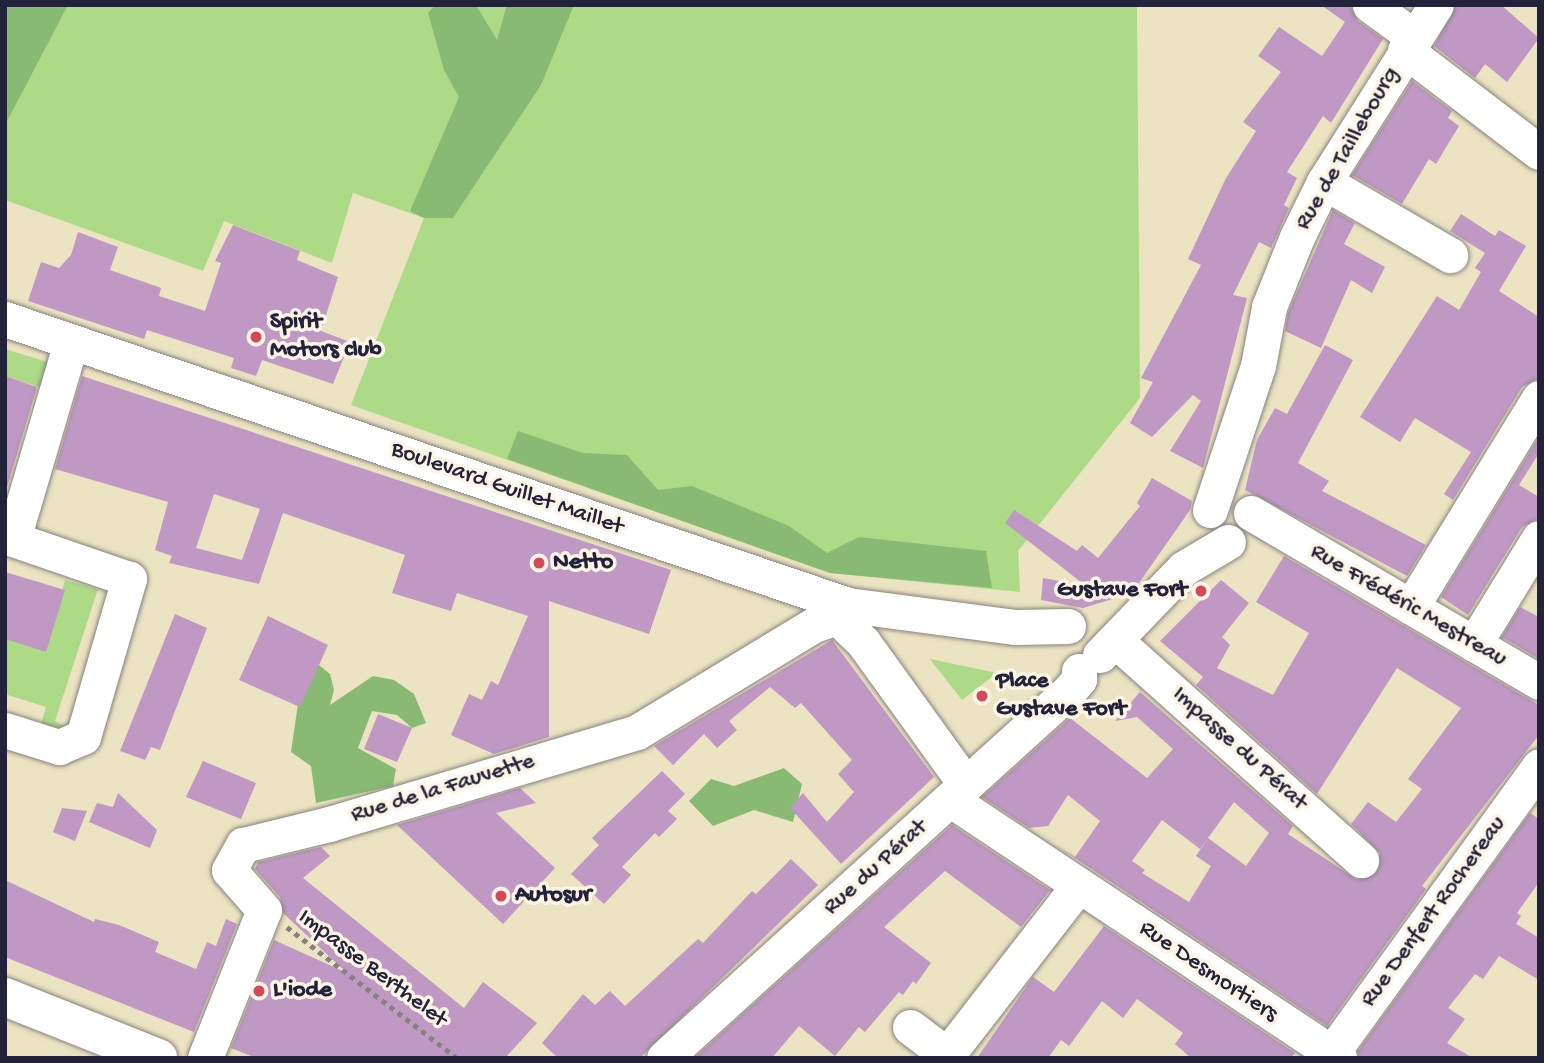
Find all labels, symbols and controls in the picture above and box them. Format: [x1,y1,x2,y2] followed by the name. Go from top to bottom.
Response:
[1290,62,1406,236] street label: Rue de Taillebourg
[270,309,382,365] place label: Spirit Motors club
[248,329,264,345] marker: Spirit Motors club
[387,436,627,542] street label: Boulevard Guillet Maillet
[1305,538,1511,674] street label: Rue Frédéric Mestreau
[553,549,613,577] place label: Netto
[531,555,547,571] marker: Netto
[1057,577,1187,605] place label: Gustave Fort
[1193,583,1209,599] marker: Gustave Fort
[996,668,1126,724] place label: Place Gustave Fort
[1165,681,1313,817] street label: Impasse du Pérat
[974,688,990,704] marker: Place Gustave Fort
[348,747,538,831] street label: Rue de la Fauvette
[1355,811,1513,1013] street label: Rue Denfert Rochereau
[818,814,934,922] street label: Rue du Pérat
[515,882,591,910] place label: Autosur
[493,888,509,904] marker: Autosur
[292,904,452,1034] street label: Impasse Berthelet
[1133,915,1283,1029] street label: Rue Desmortiers
[273,977,332,1005] place label: L'iode
[251,983,267,999] marker: L'iode

